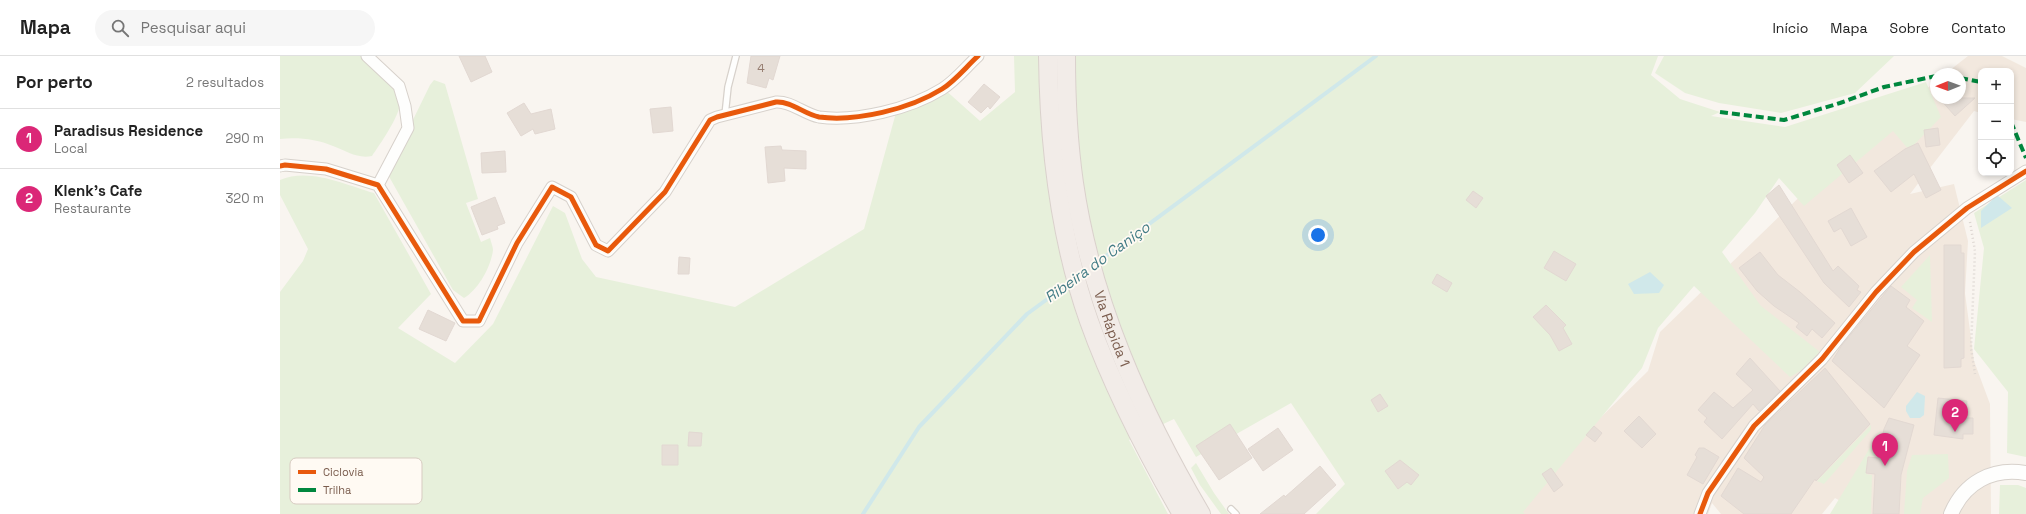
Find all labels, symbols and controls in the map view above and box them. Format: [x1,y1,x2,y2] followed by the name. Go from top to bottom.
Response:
[95,10,375,46] search box
[20,15,71,40] text: Mapa
[109,17,131,39] icon: search
[141,18,246,37] text: Pesquisar aqui
[1772,19,1808,37] text: Início
[1830,19,1868,37] text: Mapa
[1890,19,1929,37] text: Sobre
[1951,19,2006,37] text: Contato
[757,60,765,76] house number: 4
[1930,68,1966,104] north arrow
[1978,68,2014,176] map controls
[1978,68,2014,104] button: +
[16,71,93,93] text: Por perto
[186,74,264,91] text: 2 resultados
[1978,104,2014,140] button: −
[54,121,203,140] text: Paradisus Residence
[26,130,32,147] text: 1
[225,130,264,147] text: 290 m
[54,140,88,157] text: Local
[1978,140,2014,176] button: locate
[54,181,142,200] text: Klenk's Cafe
[25,190,33,207] text: 2
[225,190,264,207] text: 320 m
[54,200,131,217] text: Restaurante
[1041,217,1154,307] water label: Ribeira do Caniço
[1308,225,1328,245] your location
[1090,288,1134,369] street label: Via Rápida 1
[1942,399,1968,432] pin: 2
[1872,433,1898,466] pin: 1
[290,458,422,504] legend
[323,465,364,479] text: Ciclovia
[323,483,352,497] text: Trilha

